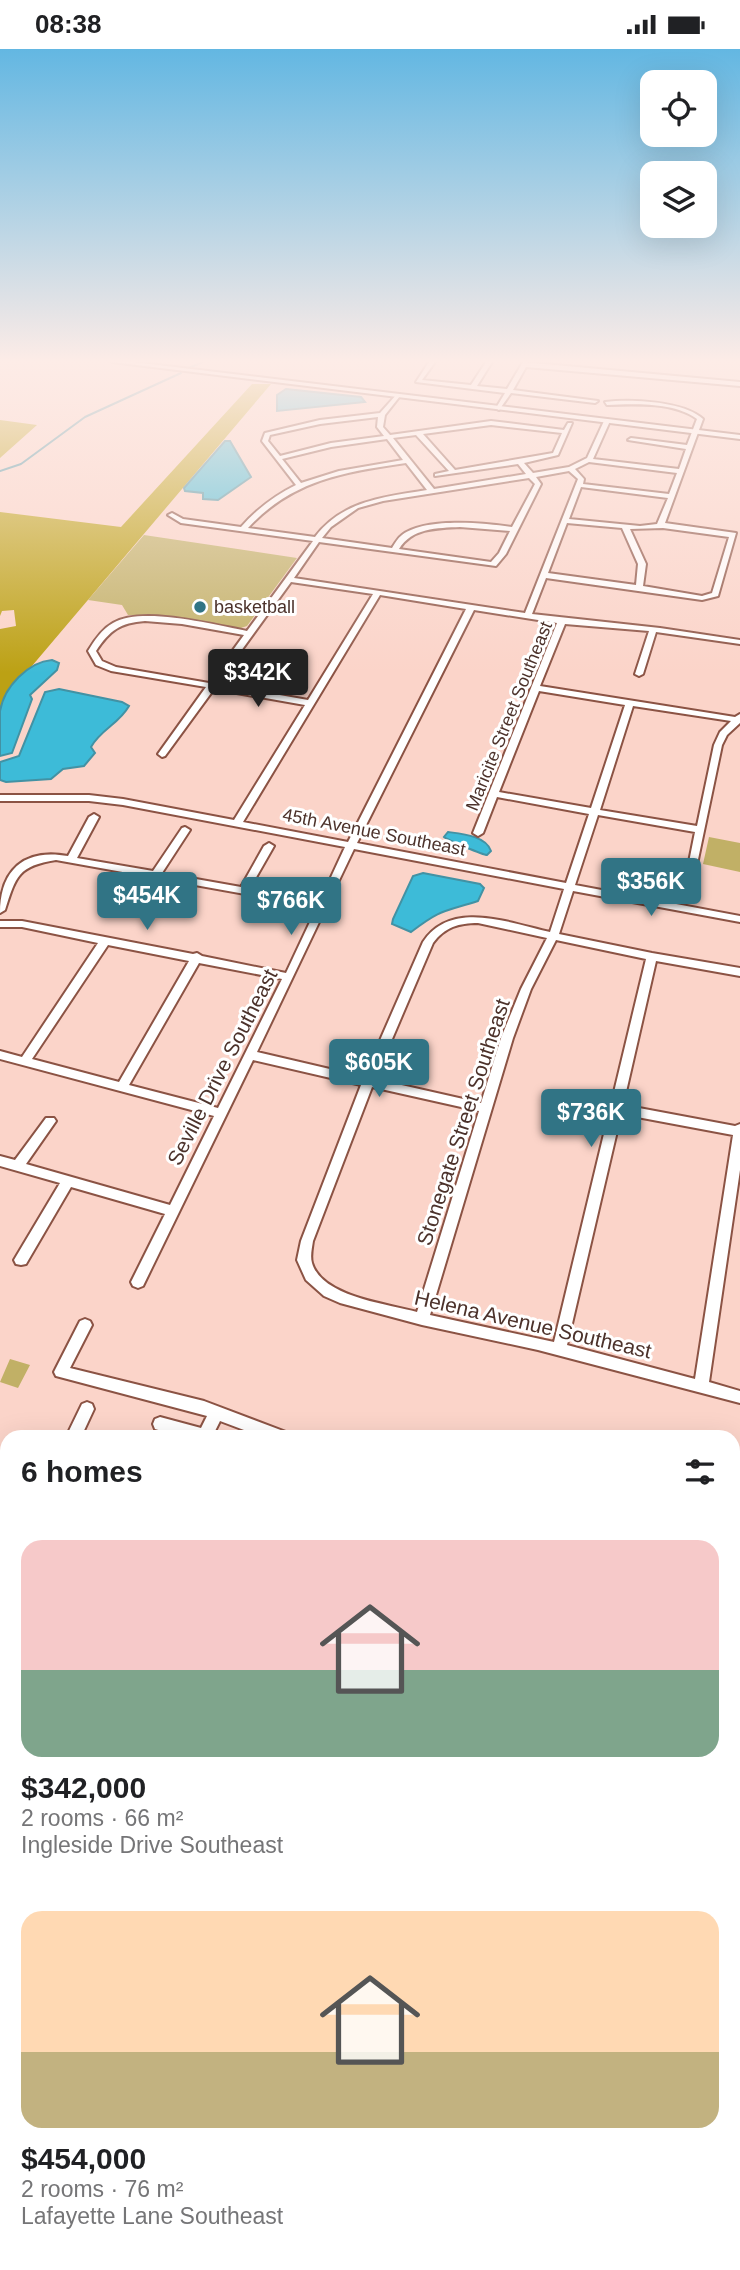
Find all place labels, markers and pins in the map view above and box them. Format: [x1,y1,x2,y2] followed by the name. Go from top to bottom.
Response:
[214,597,295,617] place label: basketball
[192,599,208,615] marker: basketball
[209,649,307,709] pin: $342K
[602,859,700,918] pin: $356K
[98,873,196,932] pin: $454K
[242,877,340,937] pin: $766K
[330,1039,428,1099] pin: $605K
[542,1089,640,1149] pin: $736K

